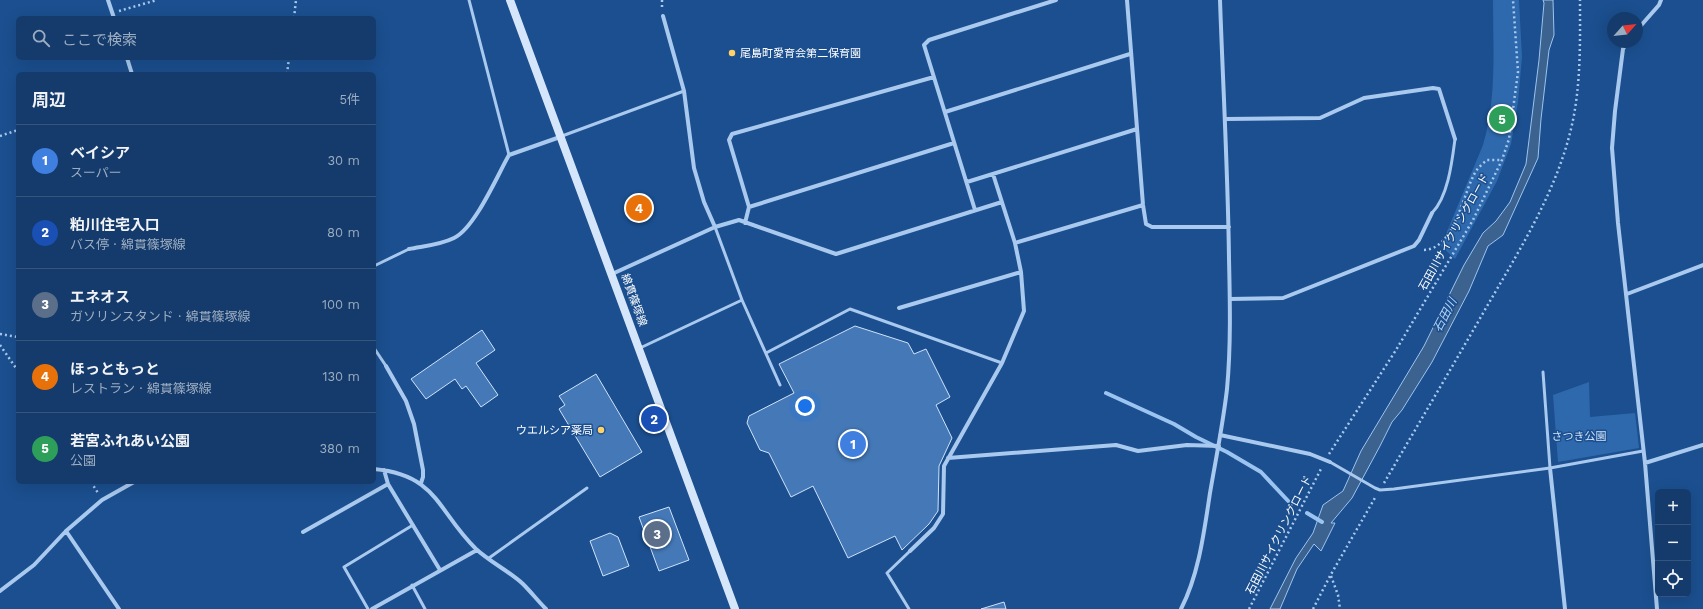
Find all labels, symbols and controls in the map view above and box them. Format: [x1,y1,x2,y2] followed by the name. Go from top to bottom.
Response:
[1607,12,1643,48] north arrow
[16,16,376,60] search box
[30,27,52,49] icon: search
[62,31,137,49] text: ここで検索
[740,47,861,60] place label: 尾島町愛育会第二保育園
[727,48,737,58] marker: 尾島町愛育会第二保育園
[32,90,66,110] text: 周辺
[339,92,360,107] text: 5件
[1489,104,1515,134] pin: 5
[70,144,130,162] text: ベイシア
[42,153,48,168] text: 1
[328,153,360,168] text: 30 m
[70,165,122,180] text: スーパー
[1416,171,1492,293] street label: 石田川サイクリングロード
[626,193,652,223] pin: 4
[70,216,160,234] text: 粕川住宅入口
[41,225,49,240] text: 2
[327,225,360,240] text: 80 m
[70,237,186,252] text: バス停 · 綿貫篠塚線
[618,272,650,328] street label: 綿貫篠塚線
[70,288,130,306] text: エネオス
[1430,294,1461,334] water label: 石田川
[41,297,49,312] text: 3
[322,297,360,312] text: 100 m
[70,309,251,324] text: ガソリンスタンド · 綿貫篠塚線
[70,360,160,378] text: ほっともっと
[41,369,49,384] text: 4
[322,369,360,384] text: 130 m
[70,381,212,396] text: レストラン · 綿貫篠塚線
[795,396,815,416] your location
[641,404,667,434] pin: 2
[516,424,593,437] place label: ウエルシア薬局
[596,425,606,435] marker: ウエルシア薬局
[840,429,866,459] pin: 1
[1552,430,1607,443] park label: さつき公園
[70,432,190,450] text: 若宮ふれあい公園
[41,441,49,456] text: 5
[320,441,360,456] text: 380 m
[70,453,96,468] text: 公園
[1243,473,1315,597] street label: 石田川サイクリングロード
[1655,489,1691,597] map controls
[1655,489,1691,525] button: +
[644,519,670,549] pin: 3
[1655,525,1691,561] button: −
[1655,561,1691,597] button: locate

